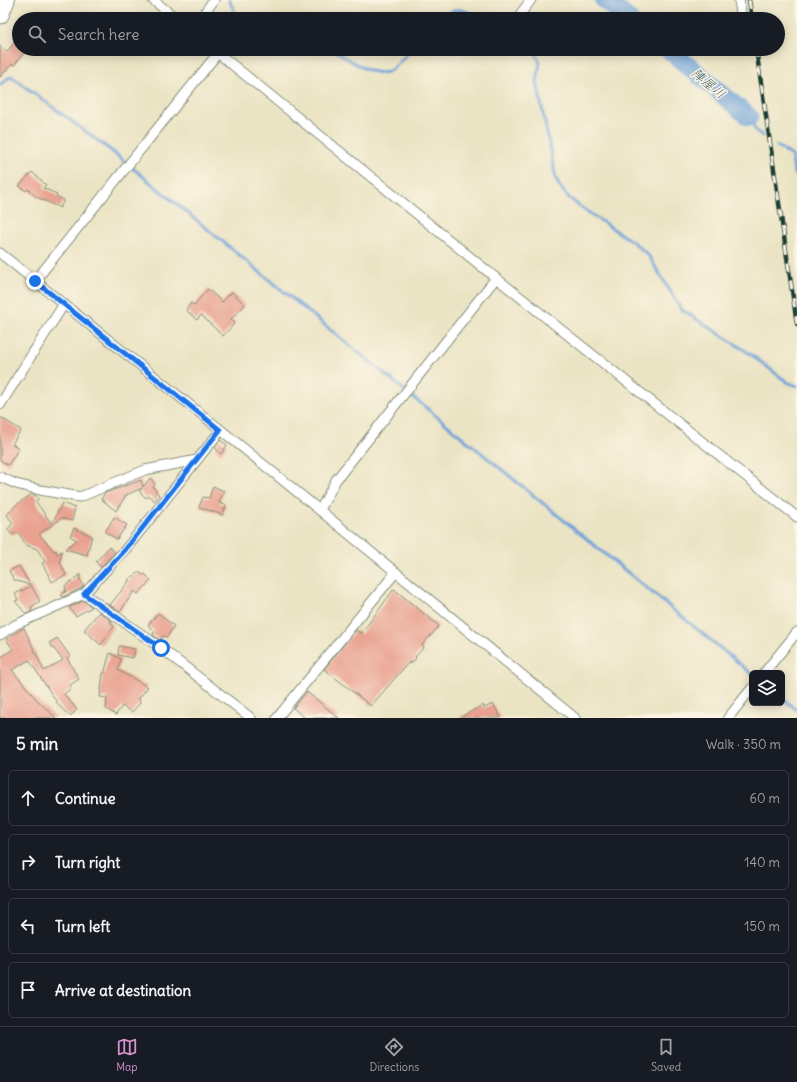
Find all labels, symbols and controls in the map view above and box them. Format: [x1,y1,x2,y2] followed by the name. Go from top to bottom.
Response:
[12,12,785,56] search box
[26,23,48,45] icon: search
[58,25,139,44] text: Search here
[688,64,729,102] water label: 陣屋川
[26,272,44,290] route end
[152,639,170,657] route start
[749,670,785,706] map controls
[749,670,785,706] button: layers
[16,733,58,755] text: 5 min
[706,736,781,753] text: Walk · 350 m
[17,787,39,809] icon: ahead
[55,789,116,808] text: Continue
[749,790,780,807] text: 60 m
[17,851,39,873] icon: right
[55,853,120,872] text: Turn right
[744,854,780,871] text: 140 m
[17,915,39,937] icon: left
[55,917,110,936] text: Turn left
[744,918,780,935] text: 150 m
[17,979,39,1001] icon: arrive
[55,981,191,1000] text: Arrive at destination
[116,1036,138,1074] tab: Map
[370,1036,419,1074] tab: Directions
[651,1036,681,1074] tab: Saved

